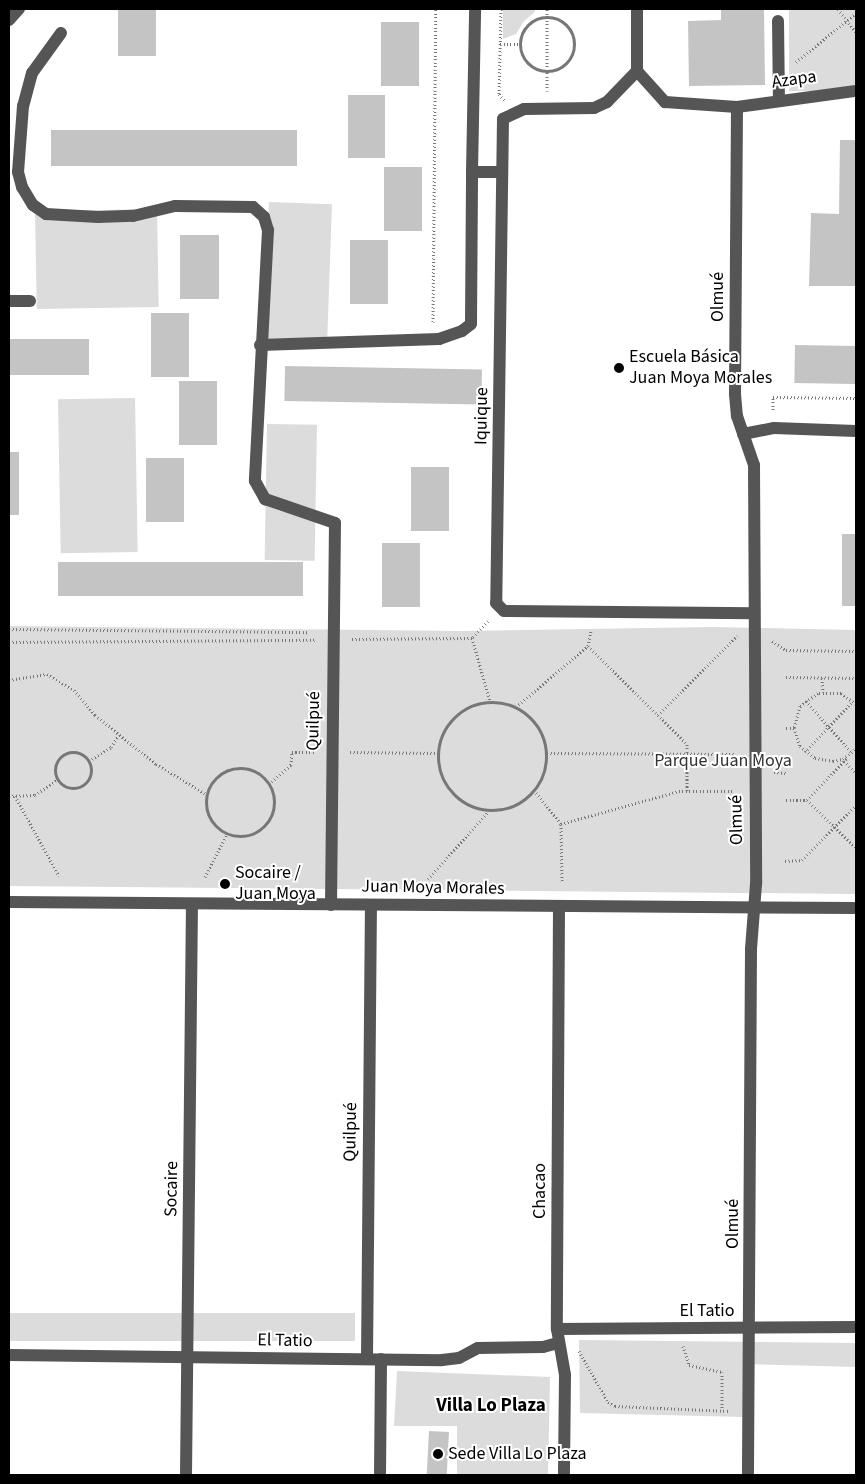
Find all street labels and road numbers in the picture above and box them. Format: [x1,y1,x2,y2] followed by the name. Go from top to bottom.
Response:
[770,66,818,94] street label: Azapa
[707,272,729,322] street label: Olmué
[471,387,493,445] street label: Iquique
[303,691,325,751] street label: Quilpué
[726,795,748,845] street label: Olmué
[361,876,505,900] street label: Juan Moya Morales
[340,1102,362,1162] street label: Quilpué
[161,1161,183,1217] street label: Socaire
[529,1163,551,1219] street label: Chacao
[722,1199,744,1249] street label: Olmué
[679,1300,735,1322] street label: El Tatio
[257,1330,313,1352] street label: El Tatio

